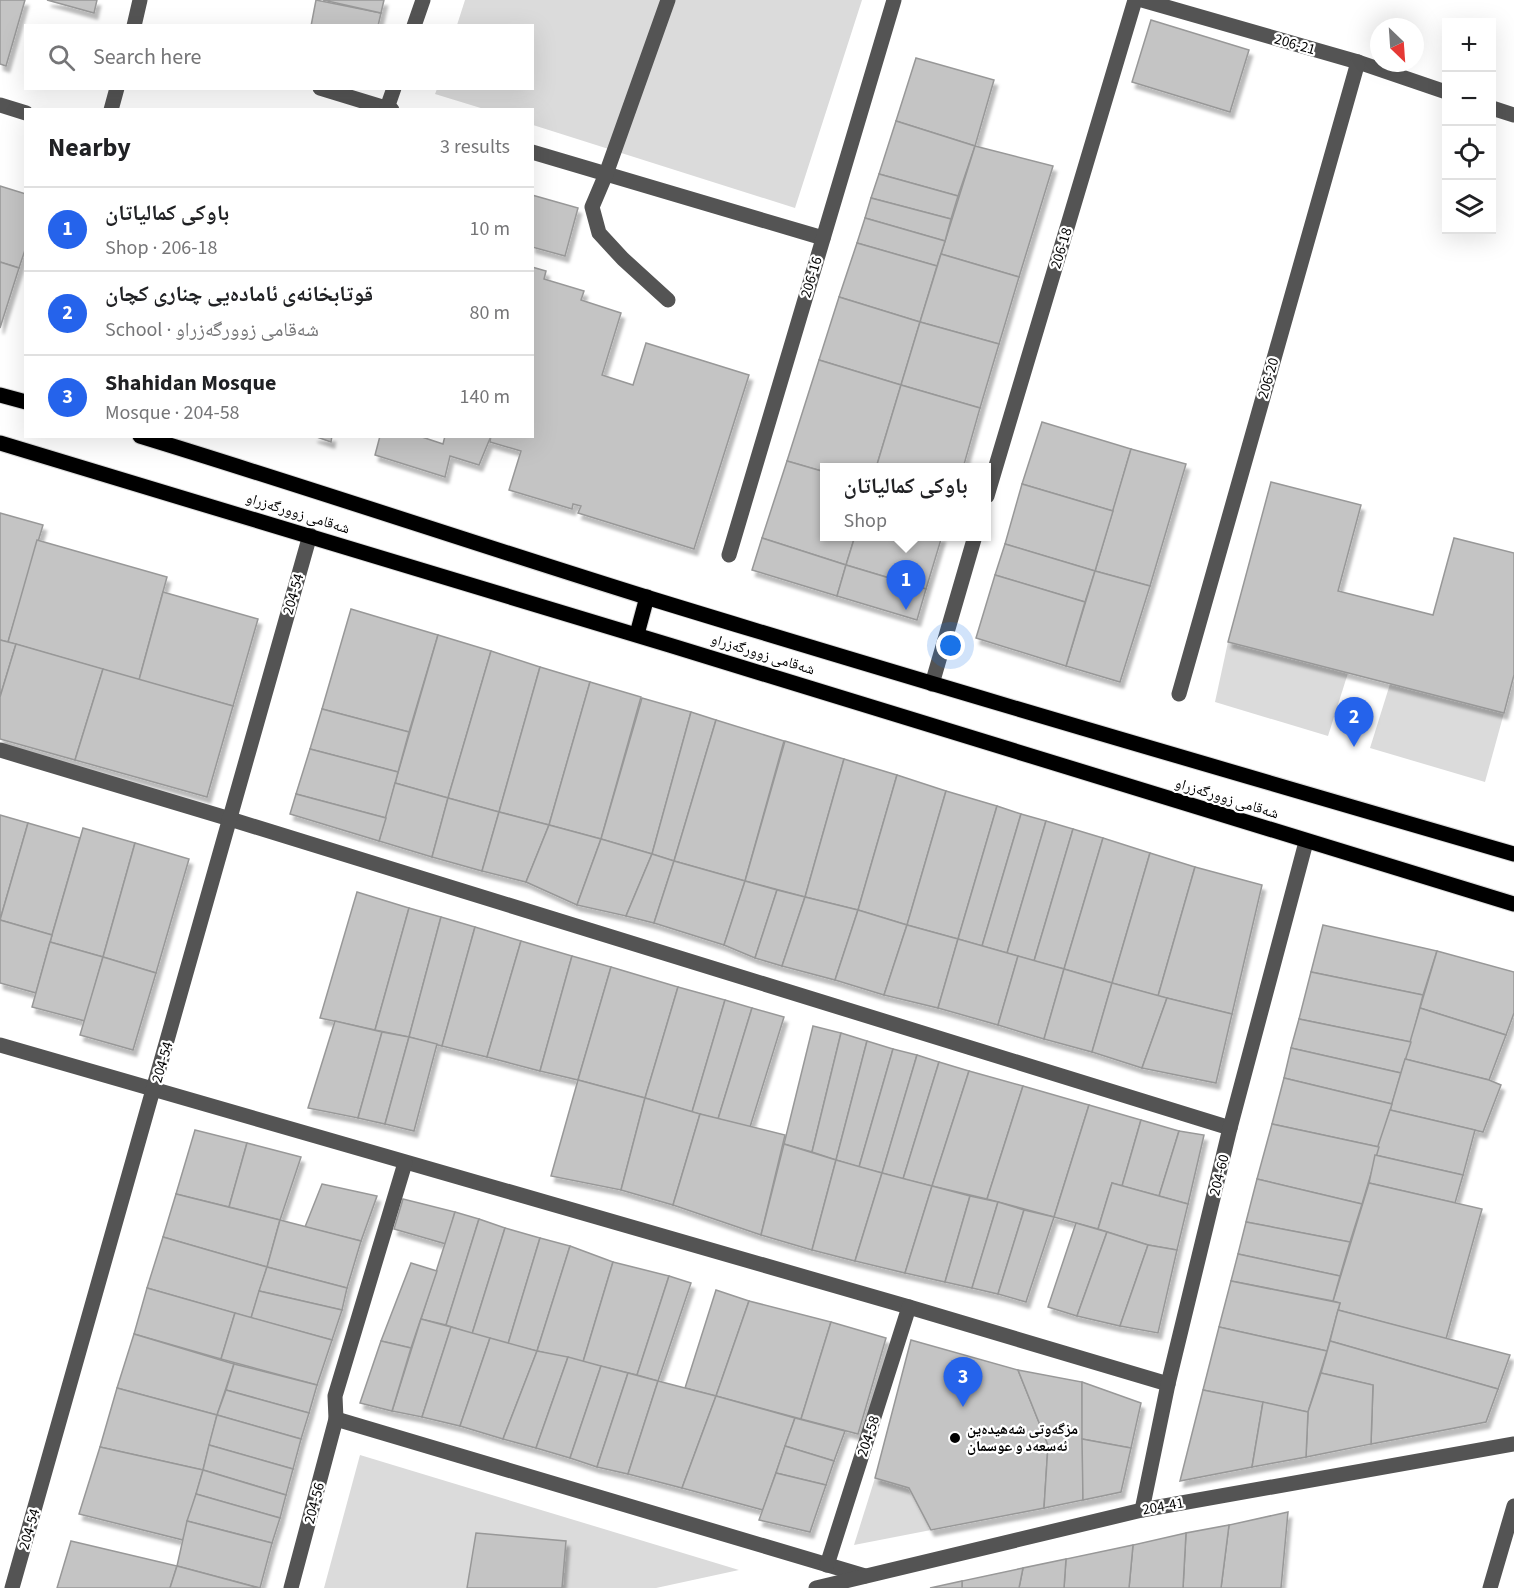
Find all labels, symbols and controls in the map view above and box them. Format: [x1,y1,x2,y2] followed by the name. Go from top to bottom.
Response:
[1370,18,1424,72] north arrow
[1442,18,1496,234] map controls
[1442,18,1496,72] button: +
[24,24,534,90] search box
[1272,29,1318,60] street label: 206-21
[45,41,78,74] icon: search
[93,41,201,73] text: Search here
[1442,72,1496,126] button: −
[1442,126,1496,180] button: locate
[48,129,131,166] text: Nearby
[440,133,510,161] text: 3 results
[1442,180,1496,234] button: layers
[105,197,229,229] text: باوکی کمالیاتان
[62,215,73,243] text: 1
[470,215,510,243] text: 10 m
[1045,225,1078,271] street label: 206-18
[105,234,217,262] text: Shop · 206-18
[795,254,828,300] street label: 206-16
[105,278,373,310] text: قوتابخانەی ئامادەیی چناری کچان
[62,299,73,327] text: 2
[470,299,510,327] text: 80 m
[105,316,319,344] text: School · شەقامی زوورگەزراو
[1253,355,1284,401] street label: 206-20
[105,367,276,399] text: Shahidan Mosque
[62,383,73,411] text: 3
[460,383,510,411] text: 140 m
[105,399,240,427] text: Mosque · 204-58
[820,463,991,541] popup
[843,470,968,502] text: باوکی کمالیاتان
[243,488,353,539] street label: شەقامی زوورگەزراو
[843,507,887,535] text: Shop
[886,560,926,610] pin: 1
[278,571,310,617] street label: 204-54
[708,629,818,680] street label: شەقامی زوورگەزراو
[936,631,965,660] your location
[1334,698,1374,747] pin: 2
[1172,773,1282,824] street label: شەقامی زوورگەزراو
[147,1039,179,1085] street label: 204-54
[1204,1152,1235,1198] street label: 204-60
[944,1358,982,1407] pin: 3
[852,1413,885,1459] street label: 204-58
[967,1419,1078,1457] place label: مزگەوتی شەهیدەین ئەسعەد و عوسمان
[948,1431,962,1445] marker: مزگەوتی شەهیدەین ئەسعەد و عوسمان
[299,1480,330,1526] street label: 204-56
[1141,1493,1186,1520] street label: 204-41
[14,1506,46,1552] street label: 204-54

